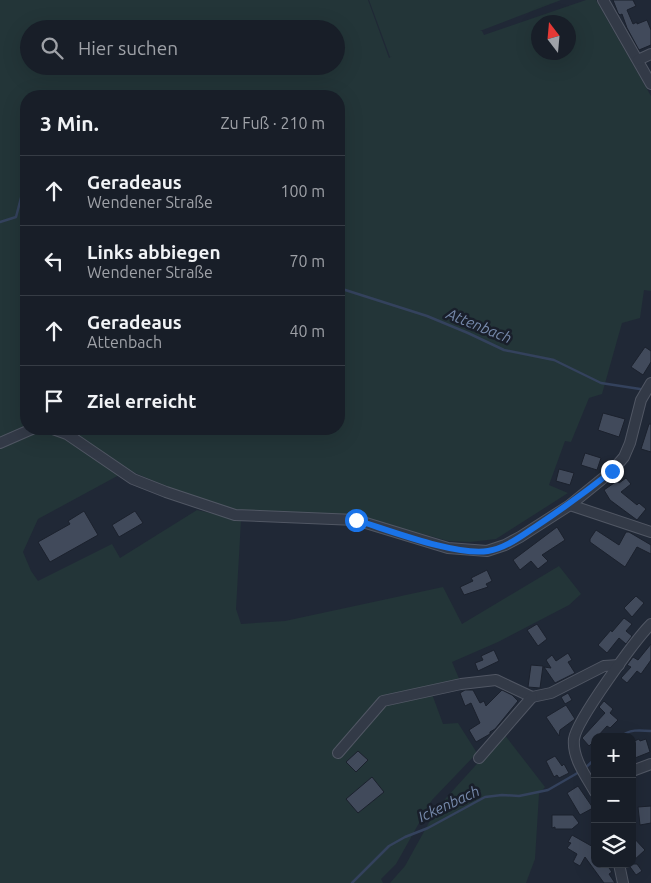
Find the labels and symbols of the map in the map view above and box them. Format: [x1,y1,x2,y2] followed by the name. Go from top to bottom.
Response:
[531,15,576,60] north arrow
[443,304,514,346] water label: Attenbach
[601,460,624,483] route end
[345,509,368,532] route start
[415,782,482,825] water label: Ickenbach

